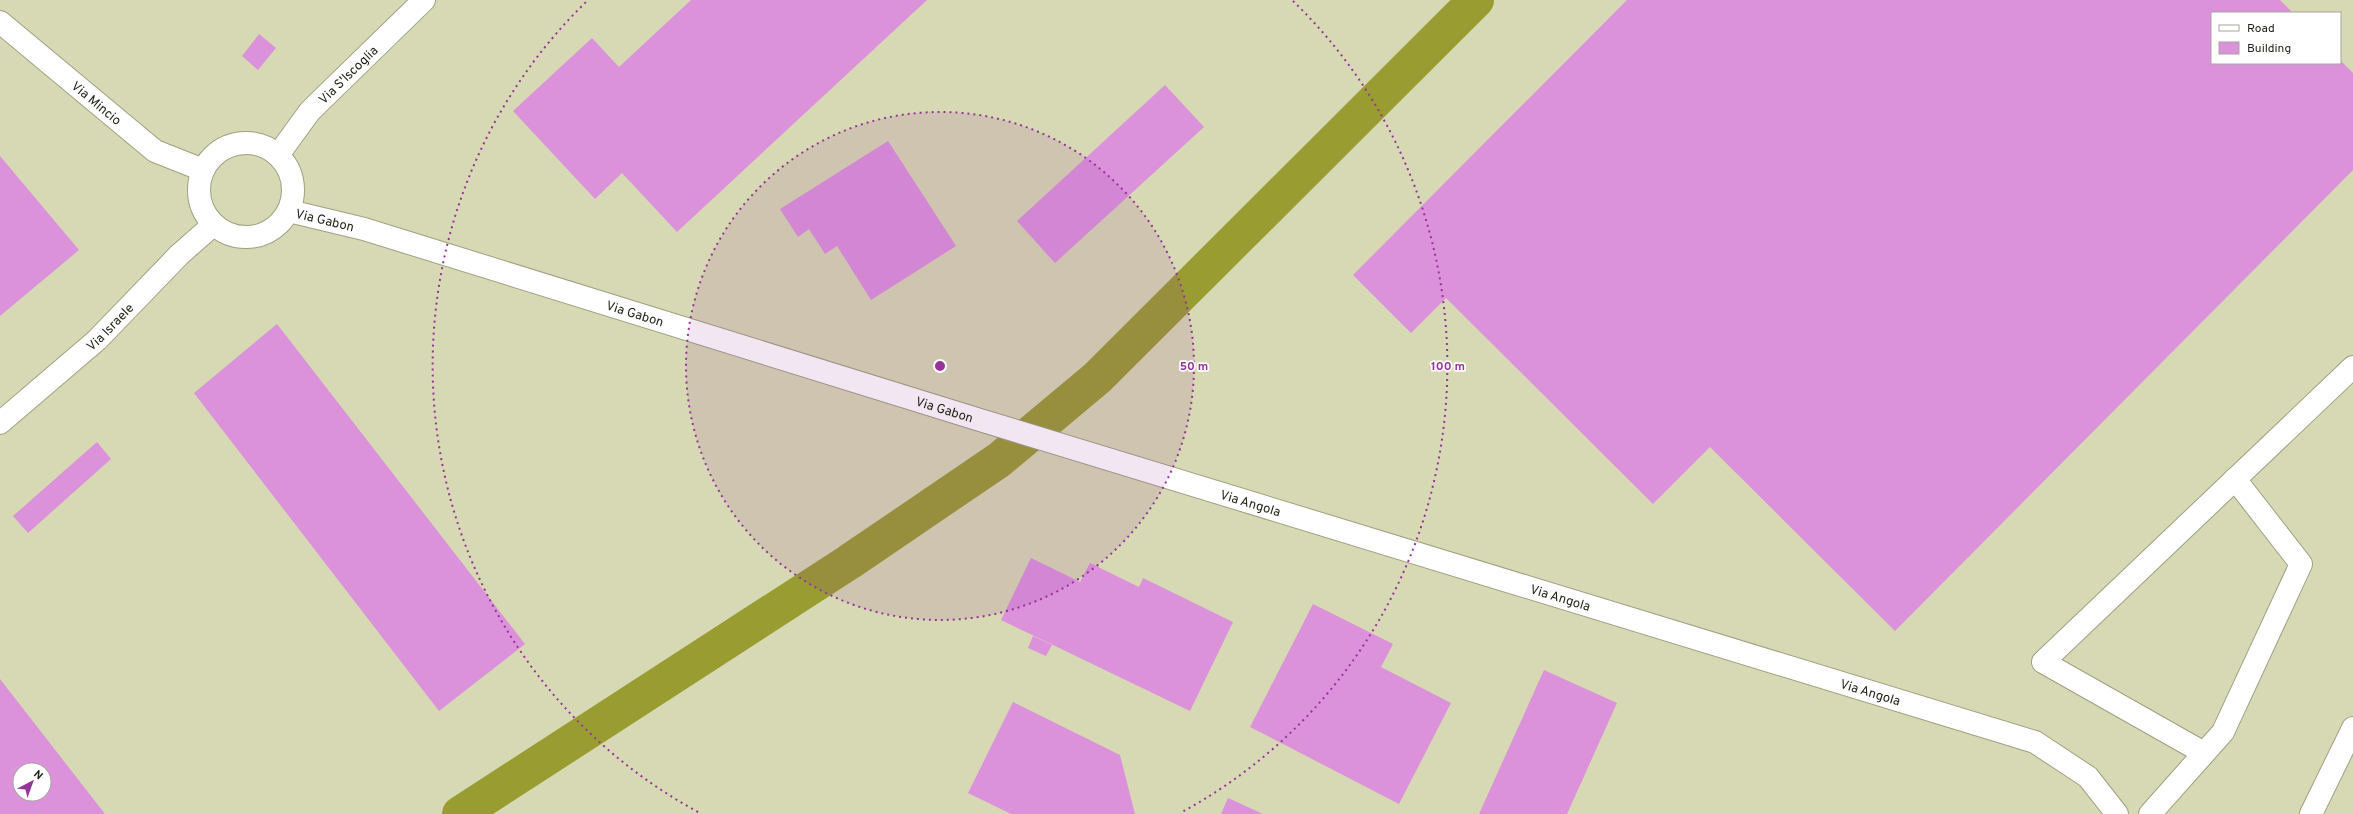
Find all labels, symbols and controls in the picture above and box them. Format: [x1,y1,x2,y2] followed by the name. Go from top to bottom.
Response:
[2211,12,2341,64] legend
[2247,21,2275,37] text: Road
[2247,41,2291,57] text: Building
[316,43,382,108] street label: Via S'Iscoglia
[67,79,124,129] street label: Via Mincio
[294,207,355,236] street label: Via Gabon
[604,299,665,331] street label: Via Gabon
[84,301,138,355] street label: Via Israele
[933,359,947,373] centre of rings
[1180,359,1208,375] text: 50 m
[1431,359,1465,375] text: 100 m
[913,394,975,427] street label: Via Gabon
[1218,488,1282,521] street label: Via Angola
[1528,582,1592,616] street label: Via Angola
[1838,677,1902,710] street label: Via Angola
[12,762,52,802] north arrow
[30,767,45,783] text: N

